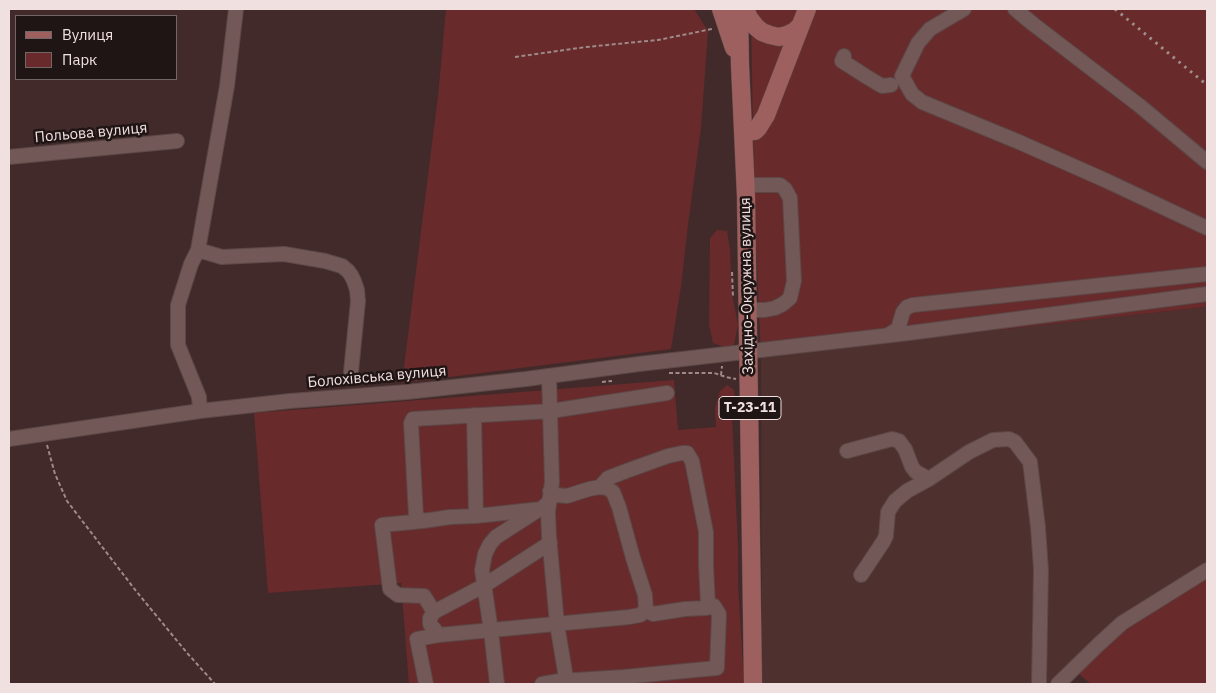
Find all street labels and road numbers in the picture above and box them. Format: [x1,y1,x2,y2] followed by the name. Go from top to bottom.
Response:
[34,119,148,147] street label: Польова вулиця
[736,197,758,375] street label: Західно-Окружна вулиця
[307,362,447,392] street label: Болохівська вулиця
[719,396,781,419] road number: Т-23-11

